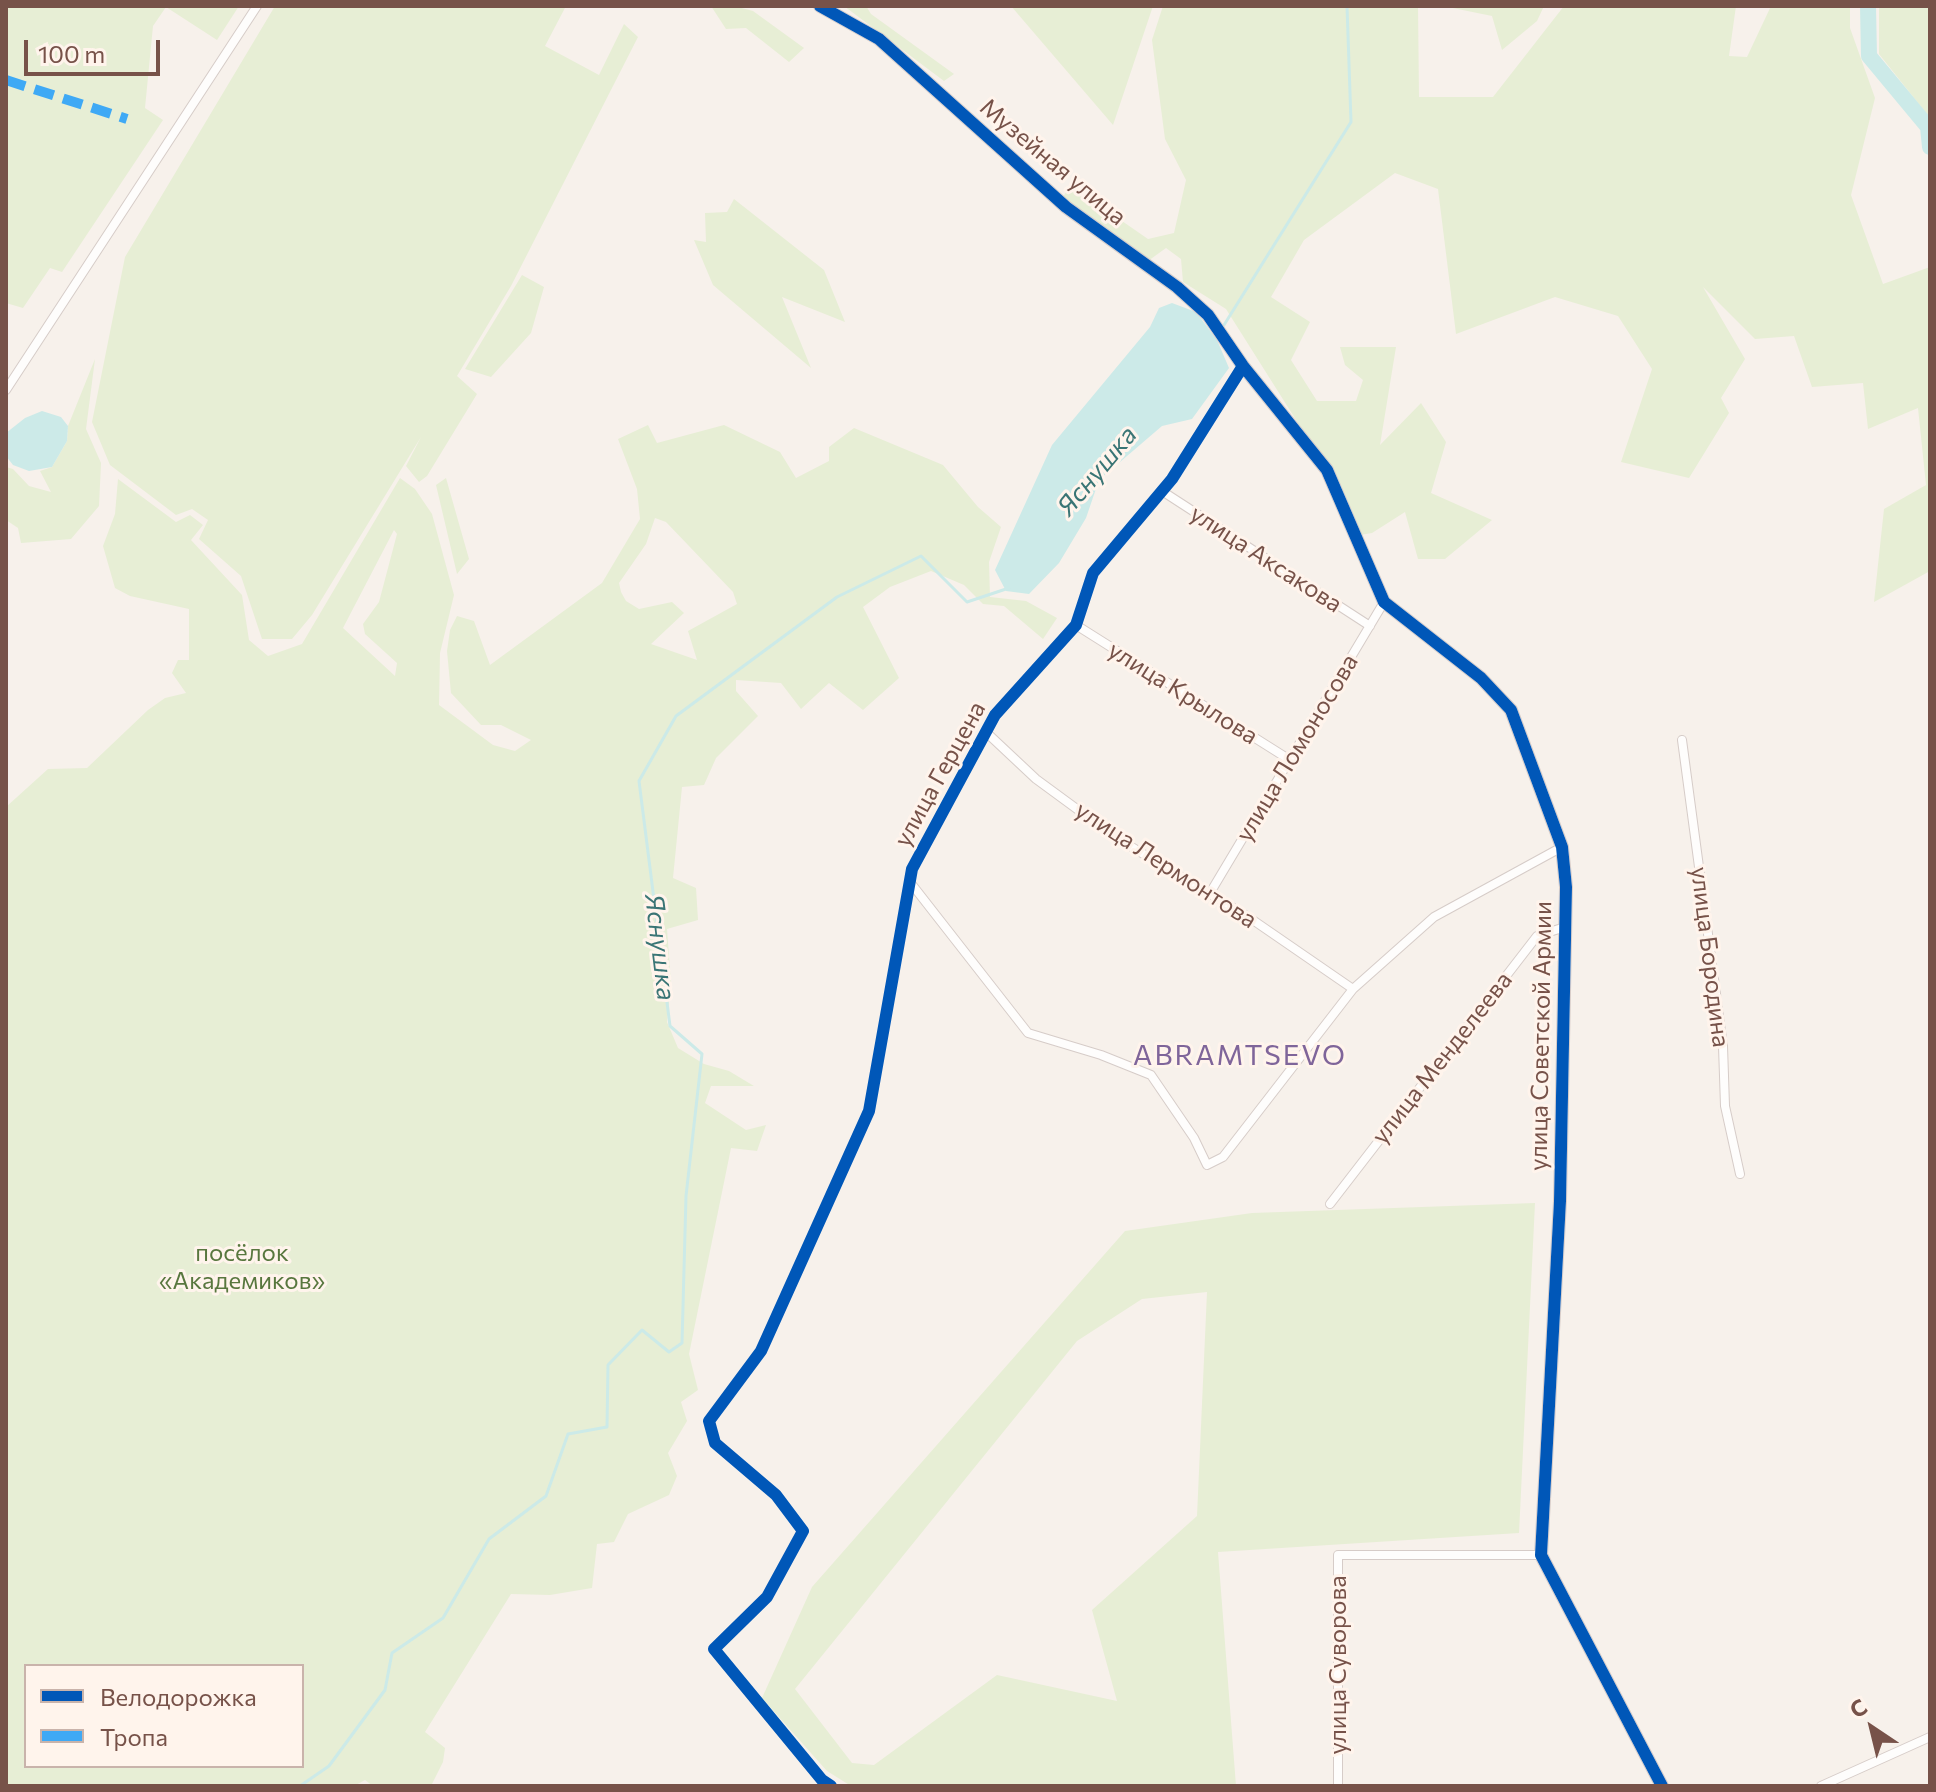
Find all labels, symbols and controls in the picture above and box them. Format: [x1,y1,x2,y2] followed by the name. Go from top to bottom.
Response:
[28,24,164,74] scale bar
[38,39,105,68] text: 100 m
[974,93,1132,231] street label: Музейная улица
[1051,420,1143,522] water label: Яснушка
[1185,499,1347,619] street label: улица Аксакова
[1103,635,1263,751] street label: улица Крылова
[1230,649,1364,847] street label: улица Ломоносова
[888,696,992,852] street label: улица Герцена
[1070,796,1262,934] street label: улица Лермонтова
[1685,865,1735,1049] street label: улица Бородина
[638,892,682,1002] water label: Яснушка
[1524,901,1558,1171] street label: улица Советской Армии
[1366,966,1518,1150] street label: улица Менделеева
[1133,1039,1347,1073] district label: ABRAMTSEVO
[159,1239,325,1295] park label: посёлок «Академиков»
[1324,1575,1352,1755] street label: улица Суворова
[24,1664,304,1768] legend
[100,1682,257,1711] text: Велодорожка
[1832,1688,1912,1768] north arrow
[1844,1693,1872,1723] text: С
[100,1722,168,1751] text: Тропа

